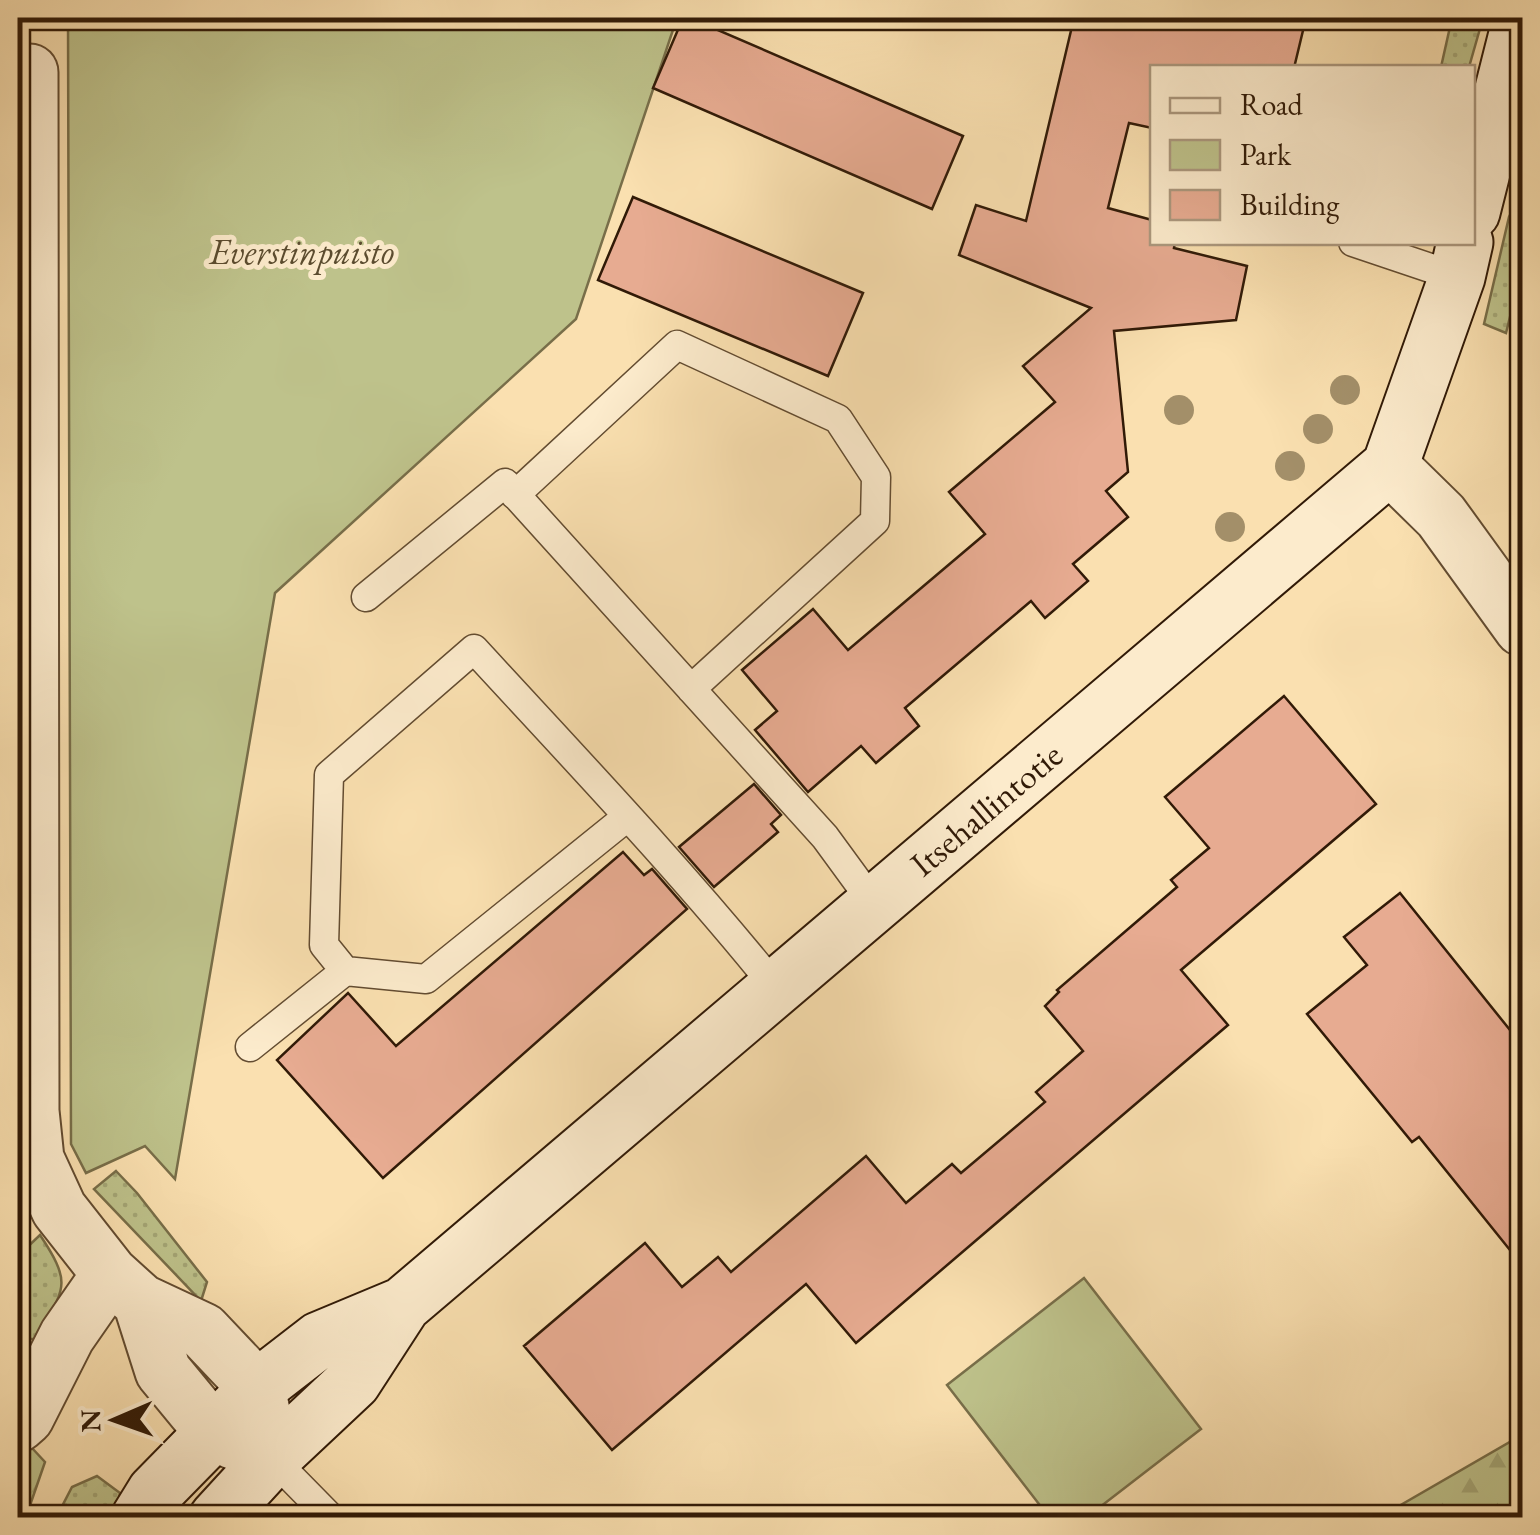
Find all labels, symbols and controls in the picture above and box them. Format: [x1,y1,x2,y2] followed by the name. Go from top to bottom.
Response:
[1150,65,1475,245] legend
[1240,85,1304,124] text: Road
[1240,135,1292,174] text: Park
[1240,185,1340,224] text: Building
[208,229,394,275] park label: Everstinpuisto
[901,732,1071,886] street label: Itsehallintotie
[65,1370,165,1470] north arrow
[72,1409,108,1433] text: N

